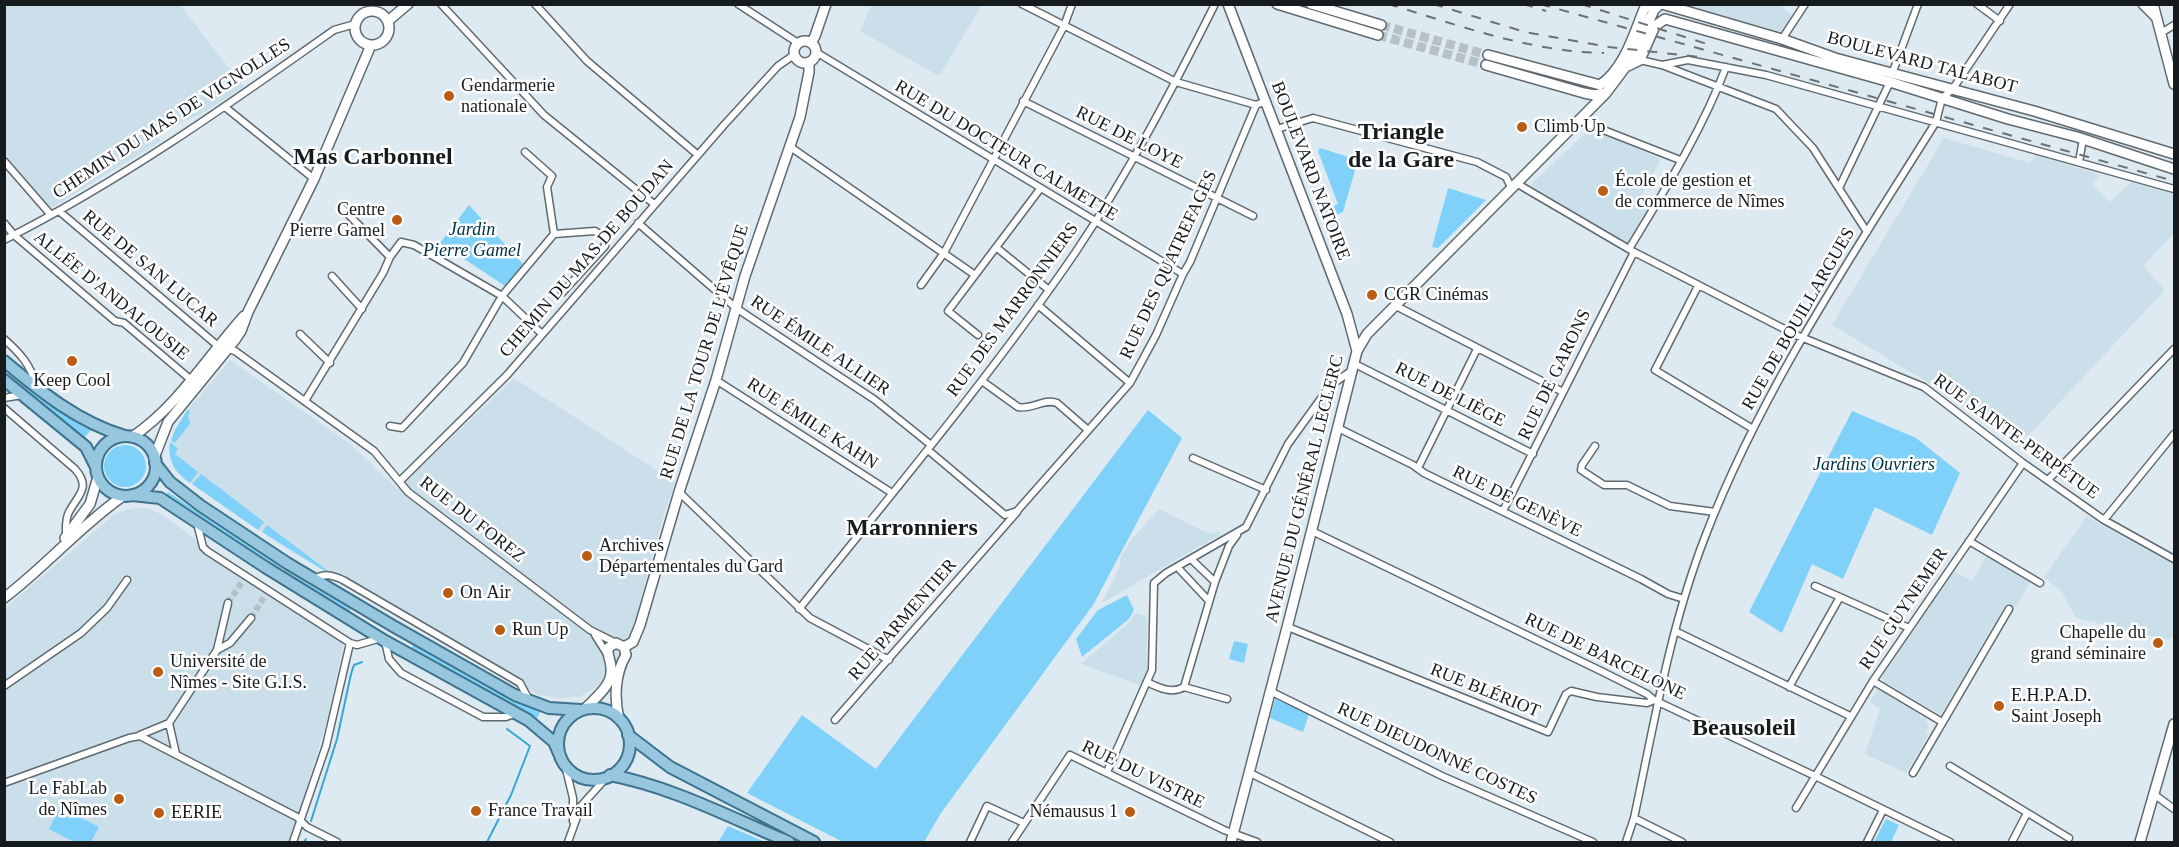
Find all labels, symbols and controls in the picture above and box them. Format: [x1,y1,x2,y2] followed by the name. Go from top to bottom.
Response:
[1825,27,2019,99] street label: BOULEVARD TALABOT
[49,34,295,204] street label: CHEMIN DU MAS DE VIGNOLLES
[461,75,555,118] place label: Gendarmerie nationale
[891,76,1121,226] street label: RUE DU DOCTEUR CALMETTE
[1266,79,1354,263] street label: BOULEVARD NATOIRE
[442,89,456,103] marker: Gendarmerie nationale
[1072,102,1186,174] street label: RUE DE LOYE
[1534,116,1606,138] place label: Climb Up
[1348,119,1454,175] district label: Triangle de la Gare
[1515,120,1529,134] marker: Climb Up
[293,144,453,172] district label: Mas Carbonnel
[495,156,679,362] street label: CHEMIN DU MAS DE BOUDAN
[1116,167,1222,363] street label: RUE DES QUATREFAGES
[1615,170,1784,213] place label: École de gestion et de commerce de Nîmes
[1596,184,1610,198] marker: École de gestion et de commerce de Nîmes
[290,199,385,242] place label: Centre Pierre Gamel
[78,206,222,332] street label: RUE DE SAN LUCAR
[390,213,404,227] marker: Centre Pierre Gamel
[423,219,521,262] park label: Jardin Pierre Gamel
[943,219,1083,401] street label: RUE DES MARRONNIERS
[656,222,754,482] street label: RUE DE LA TOUR DE L'ÉVÊQUE
[1738,224,1860,414] street label: RUE DE BOUILLARGUES
[29,227,193,365] street label: ALLÉE D'ANDALOUSIE
[1384,284,1489,306] place label: CGR Cinémas
[1365,288,1379,302] marker: CGR Cinémas
[746,291,894,401] street label: RUE ÉMILE ALLIER
[1514,306,1596,444] street label: RUE DE GARONS
[1261,353,1349,625] street label: AVENUE DU GÉNÉRAL LECLERC
[65,354,79,368] marker: Keep Cool
[1391,358,1509,432] street label: RUE DE LIÈGE
[33,370,111,392] place label: Keep Cool
[1929,370,2103,504] street label: RUE SAINTE-PERPÉTUE
[742,374,882,474] street label: RUE ÉMILE KAHN
[1813,454,1935,476] park label: Jardins Ouvriers
[1449,461,1585,543] street label: RUE DE GENÈVE
[415,472,529,568] street label: RUE DU FOREZ
[846,515,978,543] district label: Marronniers
[599,535,783,578] place label: Archives Départementales du Gard
[1855,544,1953,674] street label: RUE GUYNEMER
[580,549,594,563] marker: Archives Départementales du Gard
[844,555,962,685] street label: RUE PARMENTIER
[460,582,510,604] place label: On Air
[441,586,455,600] marker: On Air
[1521,608,1689,706] street label: RUE DE BARCELONE
[512,619,569,641] place label: Run Up
[2031,622,2146,664] place label: Chapelle du grand séminaire
[493,623,507,637] marker: Run Up
[2151,636,2165,650] marker: Chapelle du grand séminaire
[170,651,307,694] place label: Université de Nîmes - Site G.I.S.
[1427,659,1543,723] street label: RUE BLÉRIOT
[151,665,165,679] marker: Université de Nîmes - Site G.I.S.
[2011,685,2102,728] place label: E.H.P.A.D. Saint Joseph
[1334,698,1540,810] street label: RUE DIEUDONNÉ COSTES
[1992,699,2006,713] marker: E.H.P.A.D. Saint Joseph
[1692,715,1796,743] district label: Beausoleil
[1078,736,1208,814] street label: RUE DU VISTRE
[29,778,107,820] place label: Le FabLab de Nîmes
[112,792,126,806] marker: Le FabLab de Nîmes
[488,800,593,822] place label: France Travail
[1030,801,1118,823] place label: Némausus 1
[171,802,222,824] place label: EERIE
[469,804,483,818] marker: France Travail
[1123,805,1137,819] marker: Némausus 1
[152,806,166,820] marker: EERIE

